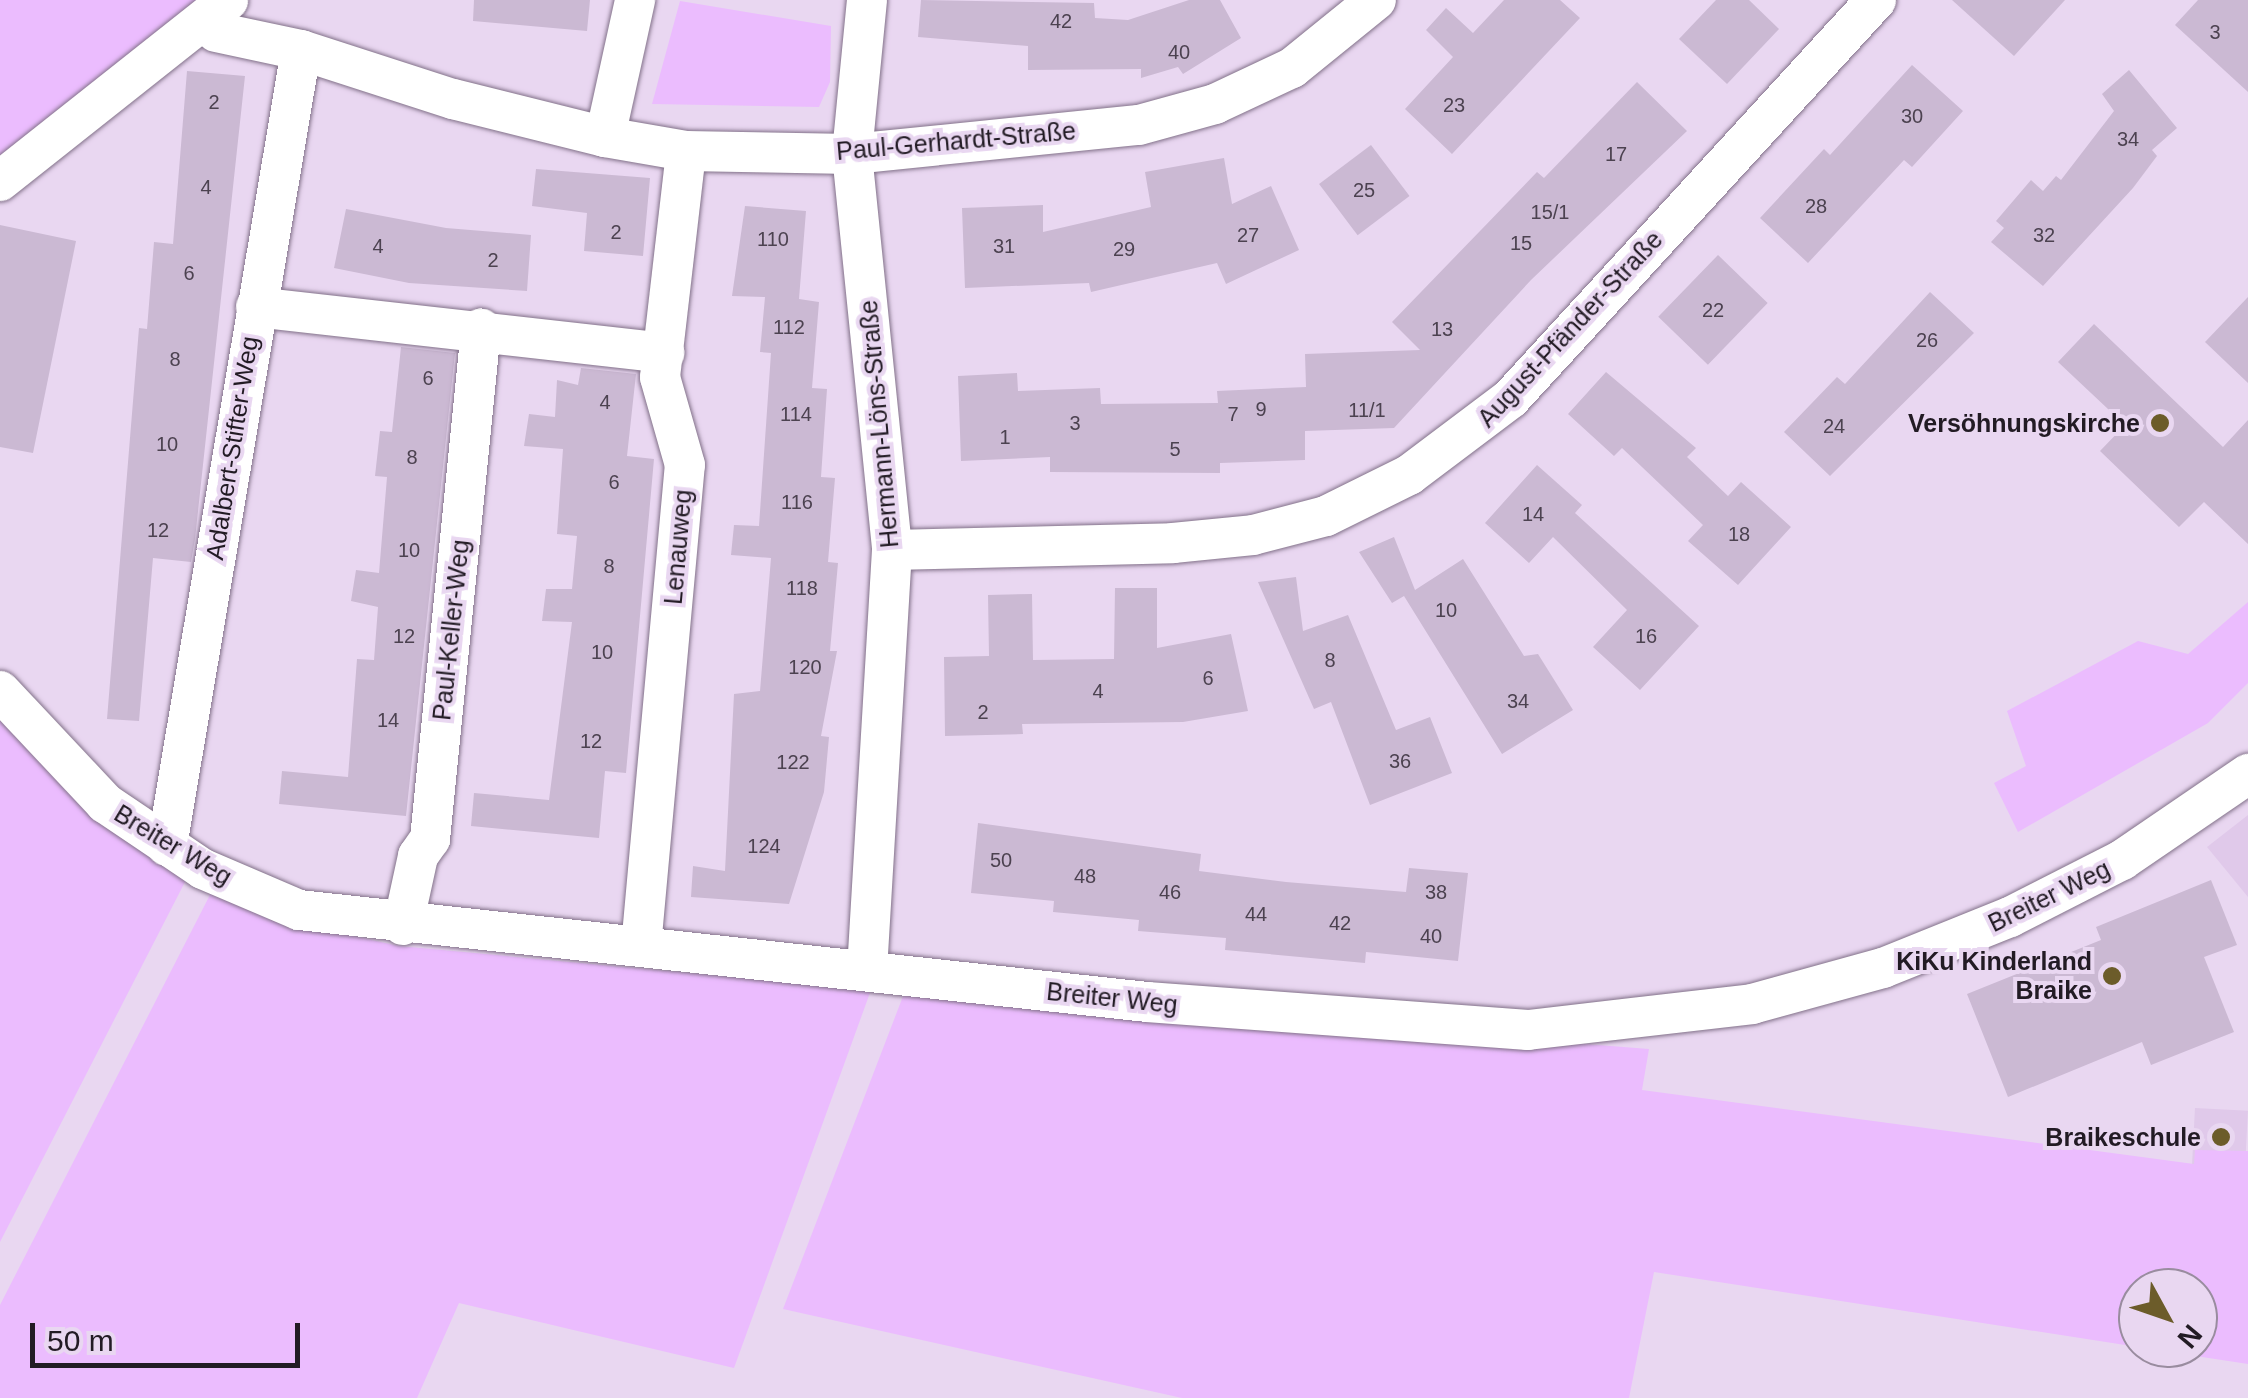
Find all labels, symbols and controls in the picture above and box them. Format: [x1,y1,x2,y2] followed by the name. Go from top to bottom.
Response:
[1050,9,1072,33] house number: 42
[2209,20,2221,44] house number: 3
[1168,40,1190,64] house number: 40
[208,90,220,114] house number: 2
[1443,93,1465,117] house number: 23
[1901,104,1923,128] house number: 30
[835,116,1077,166] street label: Paul-Gerhardt-Straße
[2117,127,2139,151] house number: 34
[1605,142,1627,166] house number: 17
[200,175,212,199] house number: 4
[1353,178,1375,202] house number: 25
[1805,194,1827,218] house number: 28
[1531,200,1569,224] house number: 15/1
[610,220,622,244] house number: 2
[1237,223,1259,247] house number: 27
[2033,223,2055,247] house number: 32
[1471,225,1669,433] street label: August-Pfänder-Straße
[757,227,789,251] house number: 110
[1510,231,1532,255] house number: 15
[372,234,384,258] house number: 4
[993,234,1015,258] house number: 31
[1113,237,1135,261] house number: 29
[487,248,499,272] house number: 2
[183,261,195,285] house number: 6
[1702,298,1724,322] house number: 22
[853,299,905,549] street label: Hermann-Löns-Straße
[773,315,805,339] house number: 112
[1431,317,1453,341] house number: 13
[1916,328,1938,352] house number: 26
[200,334,264,562] street label: Adalbert-Stifter-Weg
[169,347,181,371] house number: 8
[422,366,434,390] house number: 6
[599,390,611,414] house number: 4
[1255,397,1267,421] house number: 9
[1348,398,1386,422] house number: 11/1
[780,402,812,426] house number: 114
[1227,402,1239,426] house number: 7
[1908,408,2140,438] place label: Versöhnungskirche
[1069,411,1081,435] house number: 3
[2149,412,2171,434] marker: Versöhnungskirche
[1823,414,1845,438] house number: 24
[999,425,1011,449] house number: 1
[156,432,178,456] house number: 10
[1169,437,1181,461] house number: 5
[406,445,418,469] house number: 8
[608,470,620,494] house number: 6
[658,488,698,606] street label: Lenauweg
[781,490,813,514] house number: 116
[1522,502,1544,526] house number: 14
[147,518,169,542] house number: 12
[1728,522,1750,546] house number: 18
[398,538,420,562] house number: 10
[427,538,475,722] street label: Paul-Keller-Weg
[603,554,615,578] house number: 8
[786,576,818,600] house number: 118
[1435,598,1457,622] house number: 10
[393,624,415,648] house number: 12
[1635,624,1657,648] house number: 16
[591,640,613,664] house number: 10
[1324,648,1336,672] house number: 8
[788,655,822,679] house number: 120
[1202,666,1214,690] house number: 6
[1092,679,1104,703] house number: 4
[1507,689,1529,713] house number: 34
[977,700,989,724] house number: 2
[377,708,399,732] house number: 14
[580,729,602,753] house number: 12
[1389,749,1411,773] house number: 36
[776,750,810,774] house number: 122
[109,798,237,892] street label: Breiter Weg
[747,834,781,858] house number: 124
[990,848,1012,872] house number: 50
[1983,854,2115,938] street label: Breiter Weg
[1074,864,1096,888] house number: 48
[1159,880,1181,904] house number: 46
[1425,880,1447,904] house number: 38
[1245,902,1267,926] house number: 44
[1329,911,1351,935] house number: 42
[1420,924,1442,948] house number: 40
[1896,947,2092,1006] place label: KiKu Kinderland Braike
[2101,965,2123,987] marker: KiKu Kinderland Braike
[1045,976,1179,1020] street label: Breiter Weg
[2045,1122,2201,1152] place label: Braikeschule
[2210,1126,2232,1148] marker: Braikeschule
[2118,1268,2218,1368] north arrow
[35,1303,305,1365] scale bar
[2171,1319,2208,1354] text: N
[47,1324,114,1357] text: 50 m

